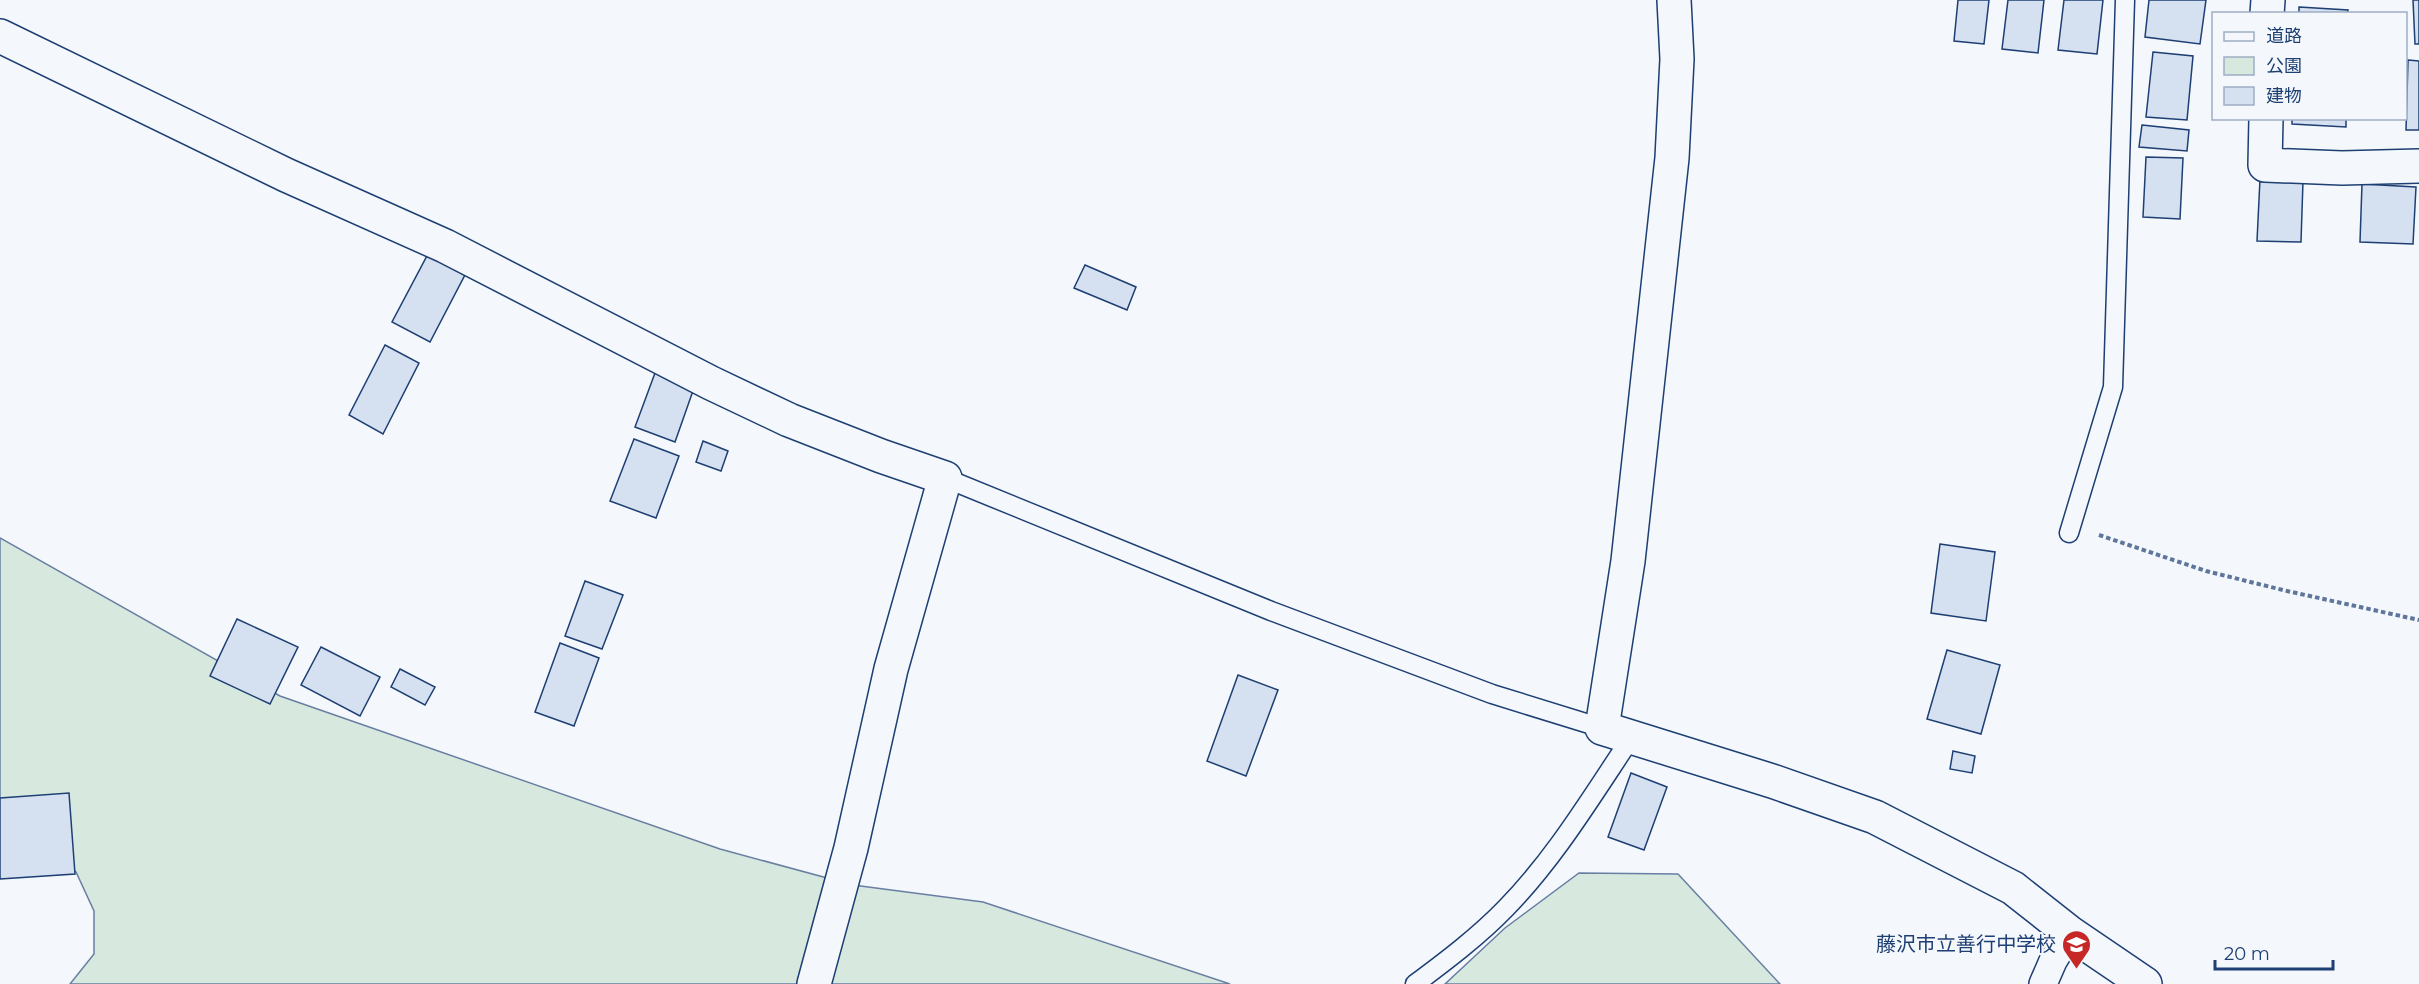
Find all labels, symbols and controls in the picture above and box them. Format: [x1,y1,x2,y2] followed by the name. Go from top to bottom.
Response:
[2212,12,2407,120] legend
[2266,25,2302,47] text: 道路
[2266,55,2302,77] text: 公園
[2266,85,2302,107] text: 建物
[2061,928,2093,970] school or university icon: 藤沢市立善行中学校
[1876,932,2056,956] place label: 藤沢市立善行中学校
[2215,933,2334,971] scale bar
[2224,943,2270,965] text: 20 m

